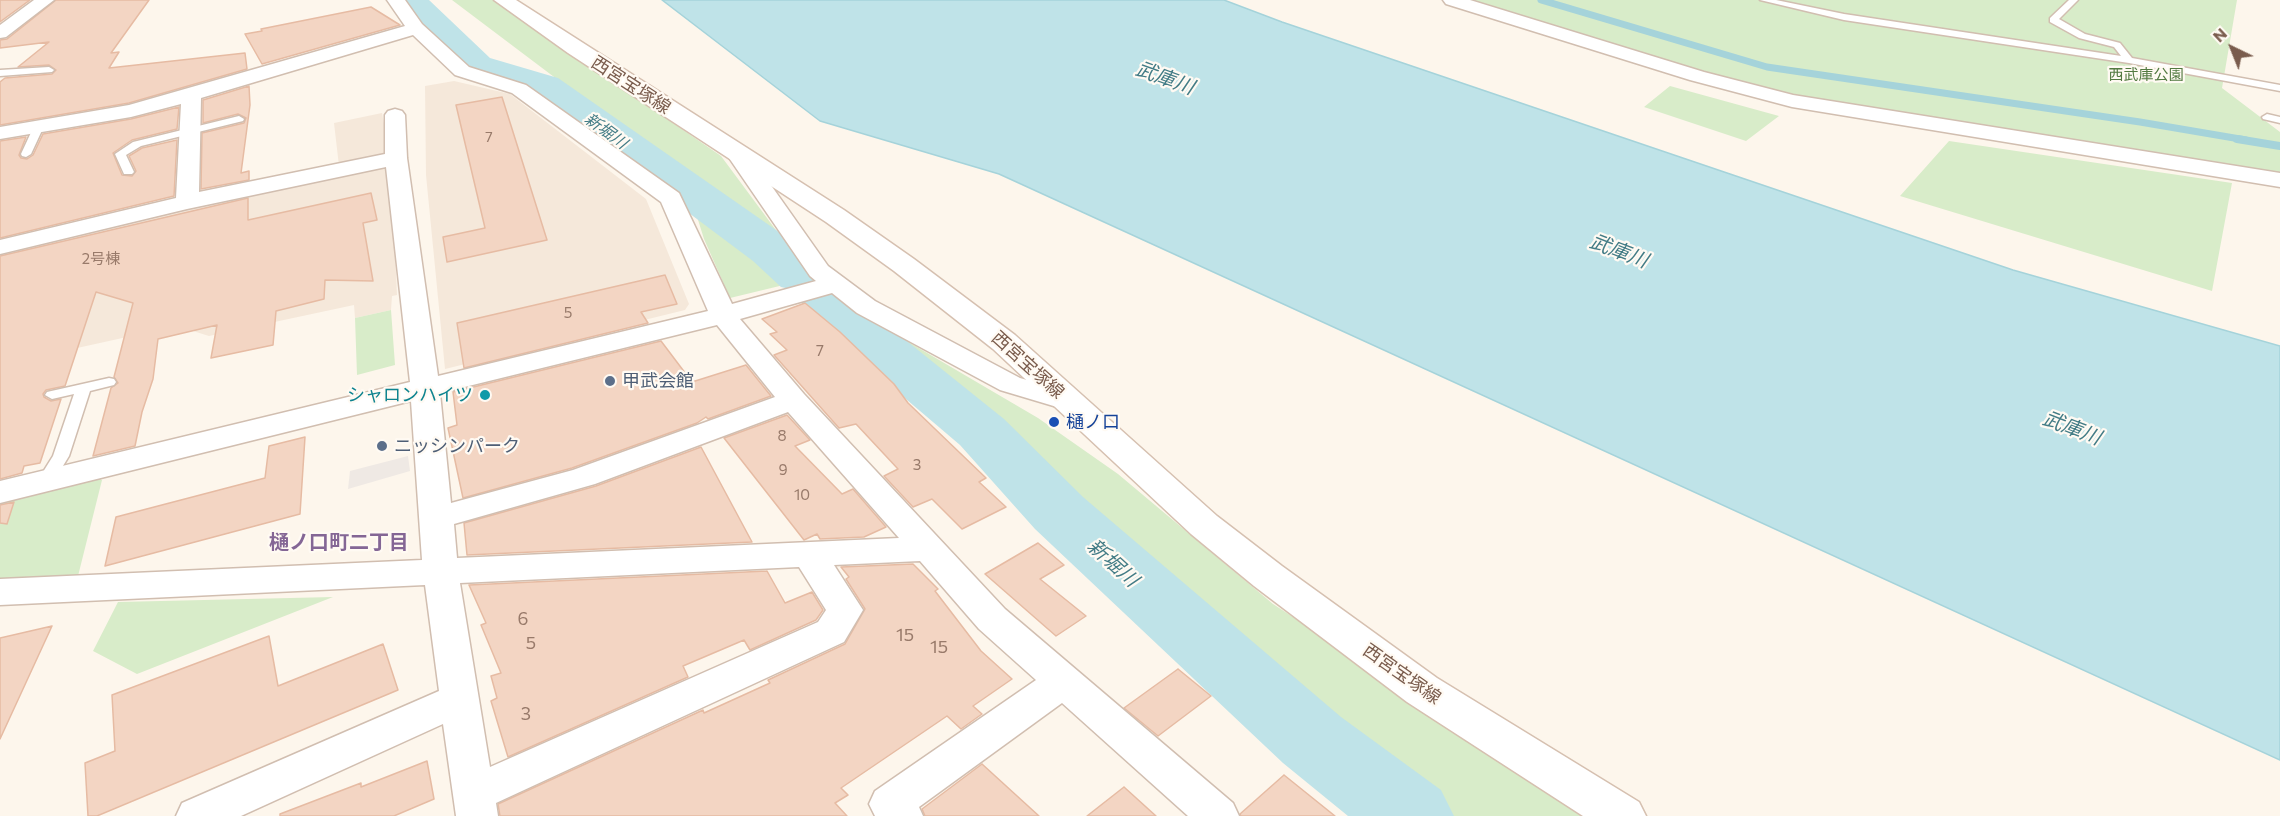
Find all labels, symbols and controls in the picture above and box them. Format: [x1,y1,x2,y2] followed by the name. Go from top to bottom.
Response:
[2202,18,2262,78] north arrow
[2209,23,2230,46] text: N
[587,51,675,119] street label: 西宮宝塚線
[1133,56,1197,100] water label: 武庫川
[2109,66,2183,84] park label: 西武庫公園
[581,109,631,153] water label: 新堀川
[485,129,493,145] house number: 7
[1587,229,1651,273] water label: 武庫川
[82,250,120,268] house number: 2号棟
[564,304,572,322] house number: 5
[987,327,1069,403] street label: 西宮宝塚線
[816,342,824,360] house number: 7
[622,370,694,392] place label: 甲武会館
[603,374,617,388] marker: 甲武会館
[347,384,473,406] place label: シャロンハイツ
[478,388,492,402] marker: シャロンハイツ
[2040,406,2104,450] water label: 武庫川
[1066,411,1120,433] place label: 樋ノ口
[1047,415,1061,429] marker: 樋ノ口
[777,427,787,445] house number: 8
[394,435,520,457] place label: ニッシンパーク
[375,439,389,453] marker: ニッシンパーク
[913,456,921,474] house number: 3
[778,461,788,479] house number: 9
[794,486,810,504] house number: 10
[269,530,409,554] district label: 樋ノ口町二丁目
[1083,534,1143,592] water label: 新堀川
[518,608,528,630] house number: 6
[896,624,914,646] house number: 15
[526,632,536,654] house number: 5
[930,636,948,658] house number: 15
[1359,639,1445,709] street label: 西宮宝塚線
[521,703,531,725] house number: 3

